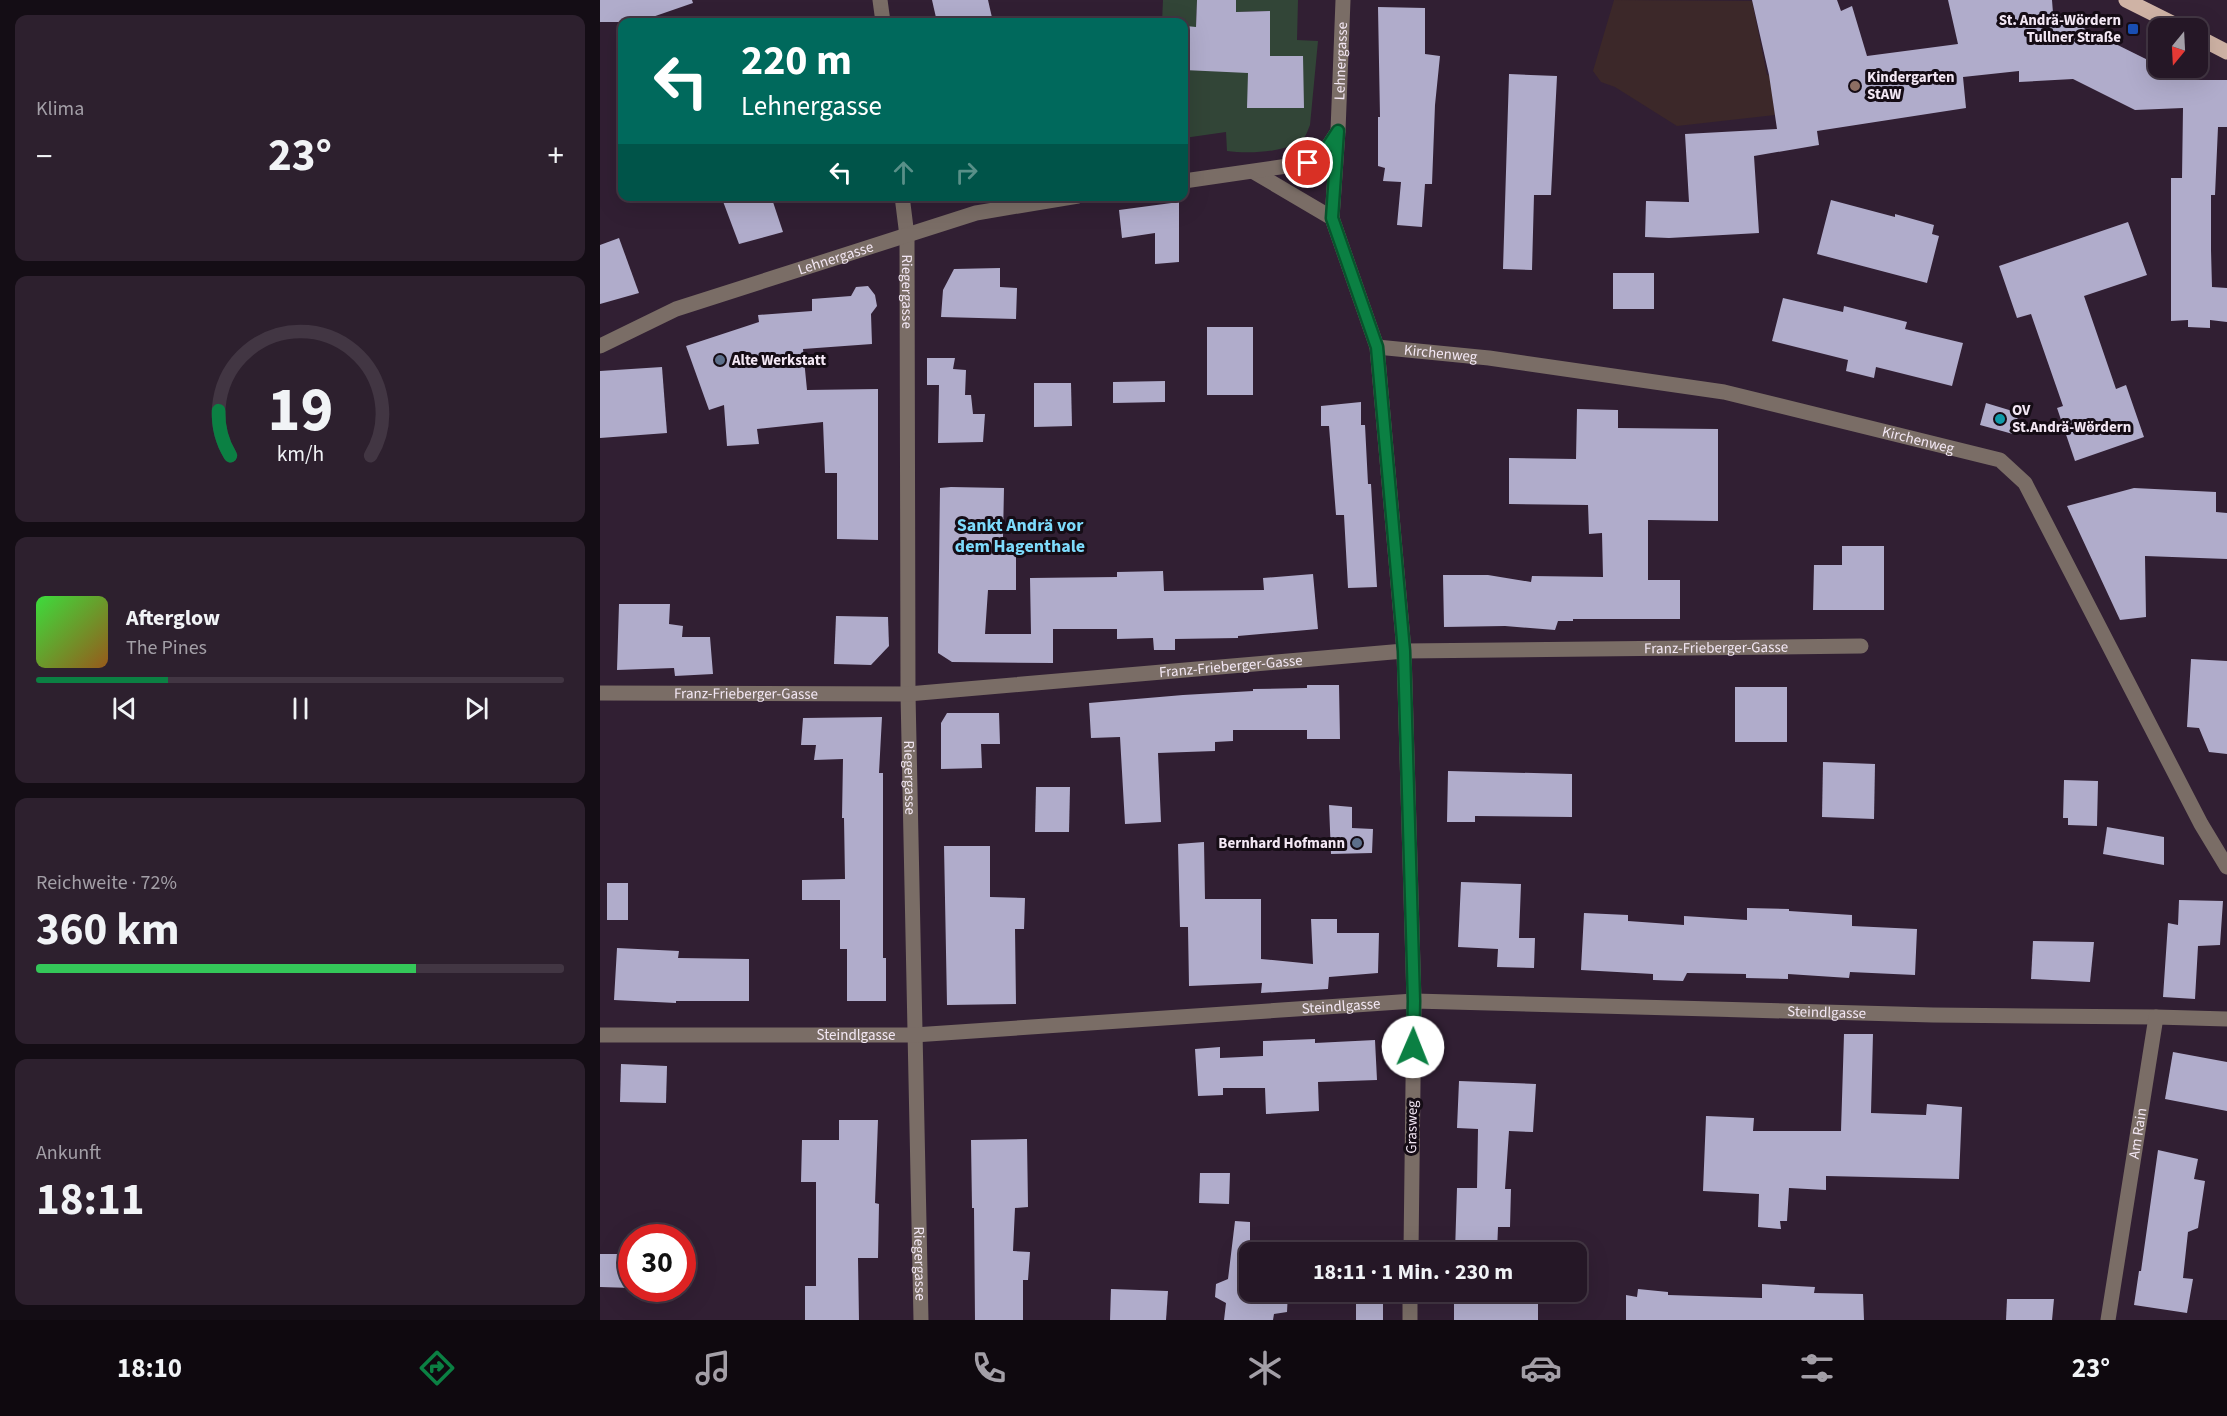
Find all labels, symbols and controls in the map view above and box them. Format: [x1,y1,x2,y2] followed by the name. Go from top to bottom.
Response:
[1999,10,2121,48] place label: St. Andrä-Wördern Tullner Straße
[2148,18,2208,78] north arrow
[2148,18,2208,78] map controls
[1329,21,1353,101] street label: Lehnergasse
[2126,22,2140,36] marker: St. Andrä-Wördern Tullner Straße
[741,31,852,91] text: 220 m
[642,42,720,120] icon: left
[1867,67,1955,105] place label: Kindergarten StAW
[1848,79,1862,93] marker: Kindergarten StAW
[741,87,882,126] text: Lehnergasse
[36,95,84,123] text: Klima
[268,124,332,188] text: 23°
[36,133,52,180] text: −
[548,133,564,180] text: +
[1282,137,1333,188] pin
[1291,146,1324,179] icon: arrive
[824,156,857,189] icon: left
[887,156,920,189] icon: ahead
[950,156,983,189] icon: right
[795,236,876,280] street label: Lehnergasse
[897,254,918,329] street label: Riegergasse
[1403,339,1479,367] street label: Kirchenweg
[731,350,826,371] place label: Alte Werkstatt
[713,353,727,367] marker: Alte Werkstatt
[267,366,333,455] text: 19
[2012,400,2131,438] place label: OV St.Andrä-Wördern
[1993,412,2007,426] marker: OV St.Andrä-Wördern
[1880,421,1957,459] street label: Kirchenweg
[276,439,324,470] text: km/h
[955,513,1085,559] district label: Sankt Andrä vor dem Hagenthale
[126,602,220,634] text: Afterglow
[126,634,207,662] text: The Pines
[1644,636,1788,659] street label: Franz-Frieberger-Gasse
[1158,649,1303,683] street label: Franz-Frieberger-Gasse
[674,683,818,704] street label: Franz-Frieberger-Gasse
[108,692,141,725] icon: previous
[284,692,317,725] icon: pause
[460,692,493,725] icon: next
[898,740,921,815] street label: Riegergasse
[1218,833,1345,854] place label: Bernhard Hofmann
[1350,836,1364,850] marker: Bernhard Hofmann
[36,869,177,897] text: Reichweite · 72%
[36,898,180,962] text: 360 km
[1301,993,1381,1019] street label: Steindlgasse
[1787,1001,1866,1024] street label: Steindlgasse
[1381,1015,1445,1079] position arrow
[817,1025,896,1046] street label: Steindlgasse
[1401,1100,1423,1154] street label: Grasweg
[2123,1106,2152,1160] street label: Am Rain
[36,1139,101,1167] text: Ankunft
[36,1168,145,1232] text: 18:11
[618,1224,696,1302] speed limit sign: 30
[909,1226,931,1301] street label: Riegergasse
[1313,1256,1513,1288] text: 18:11 · 1 Min. · 230 m
[416,1347,458,1389] icon: directions
[692,1347,734,1389] icon: music
[968,1347,1010,1389] icon: phone
[1244,1347,1286,1389] icon: climate
[1520,1347,1562,1389] icon: car
[1796,1347,1838,1389] icon: filters
[117,1349,182,1388] text: 18:10
[2072,1349,2110,1388] text: 23°

